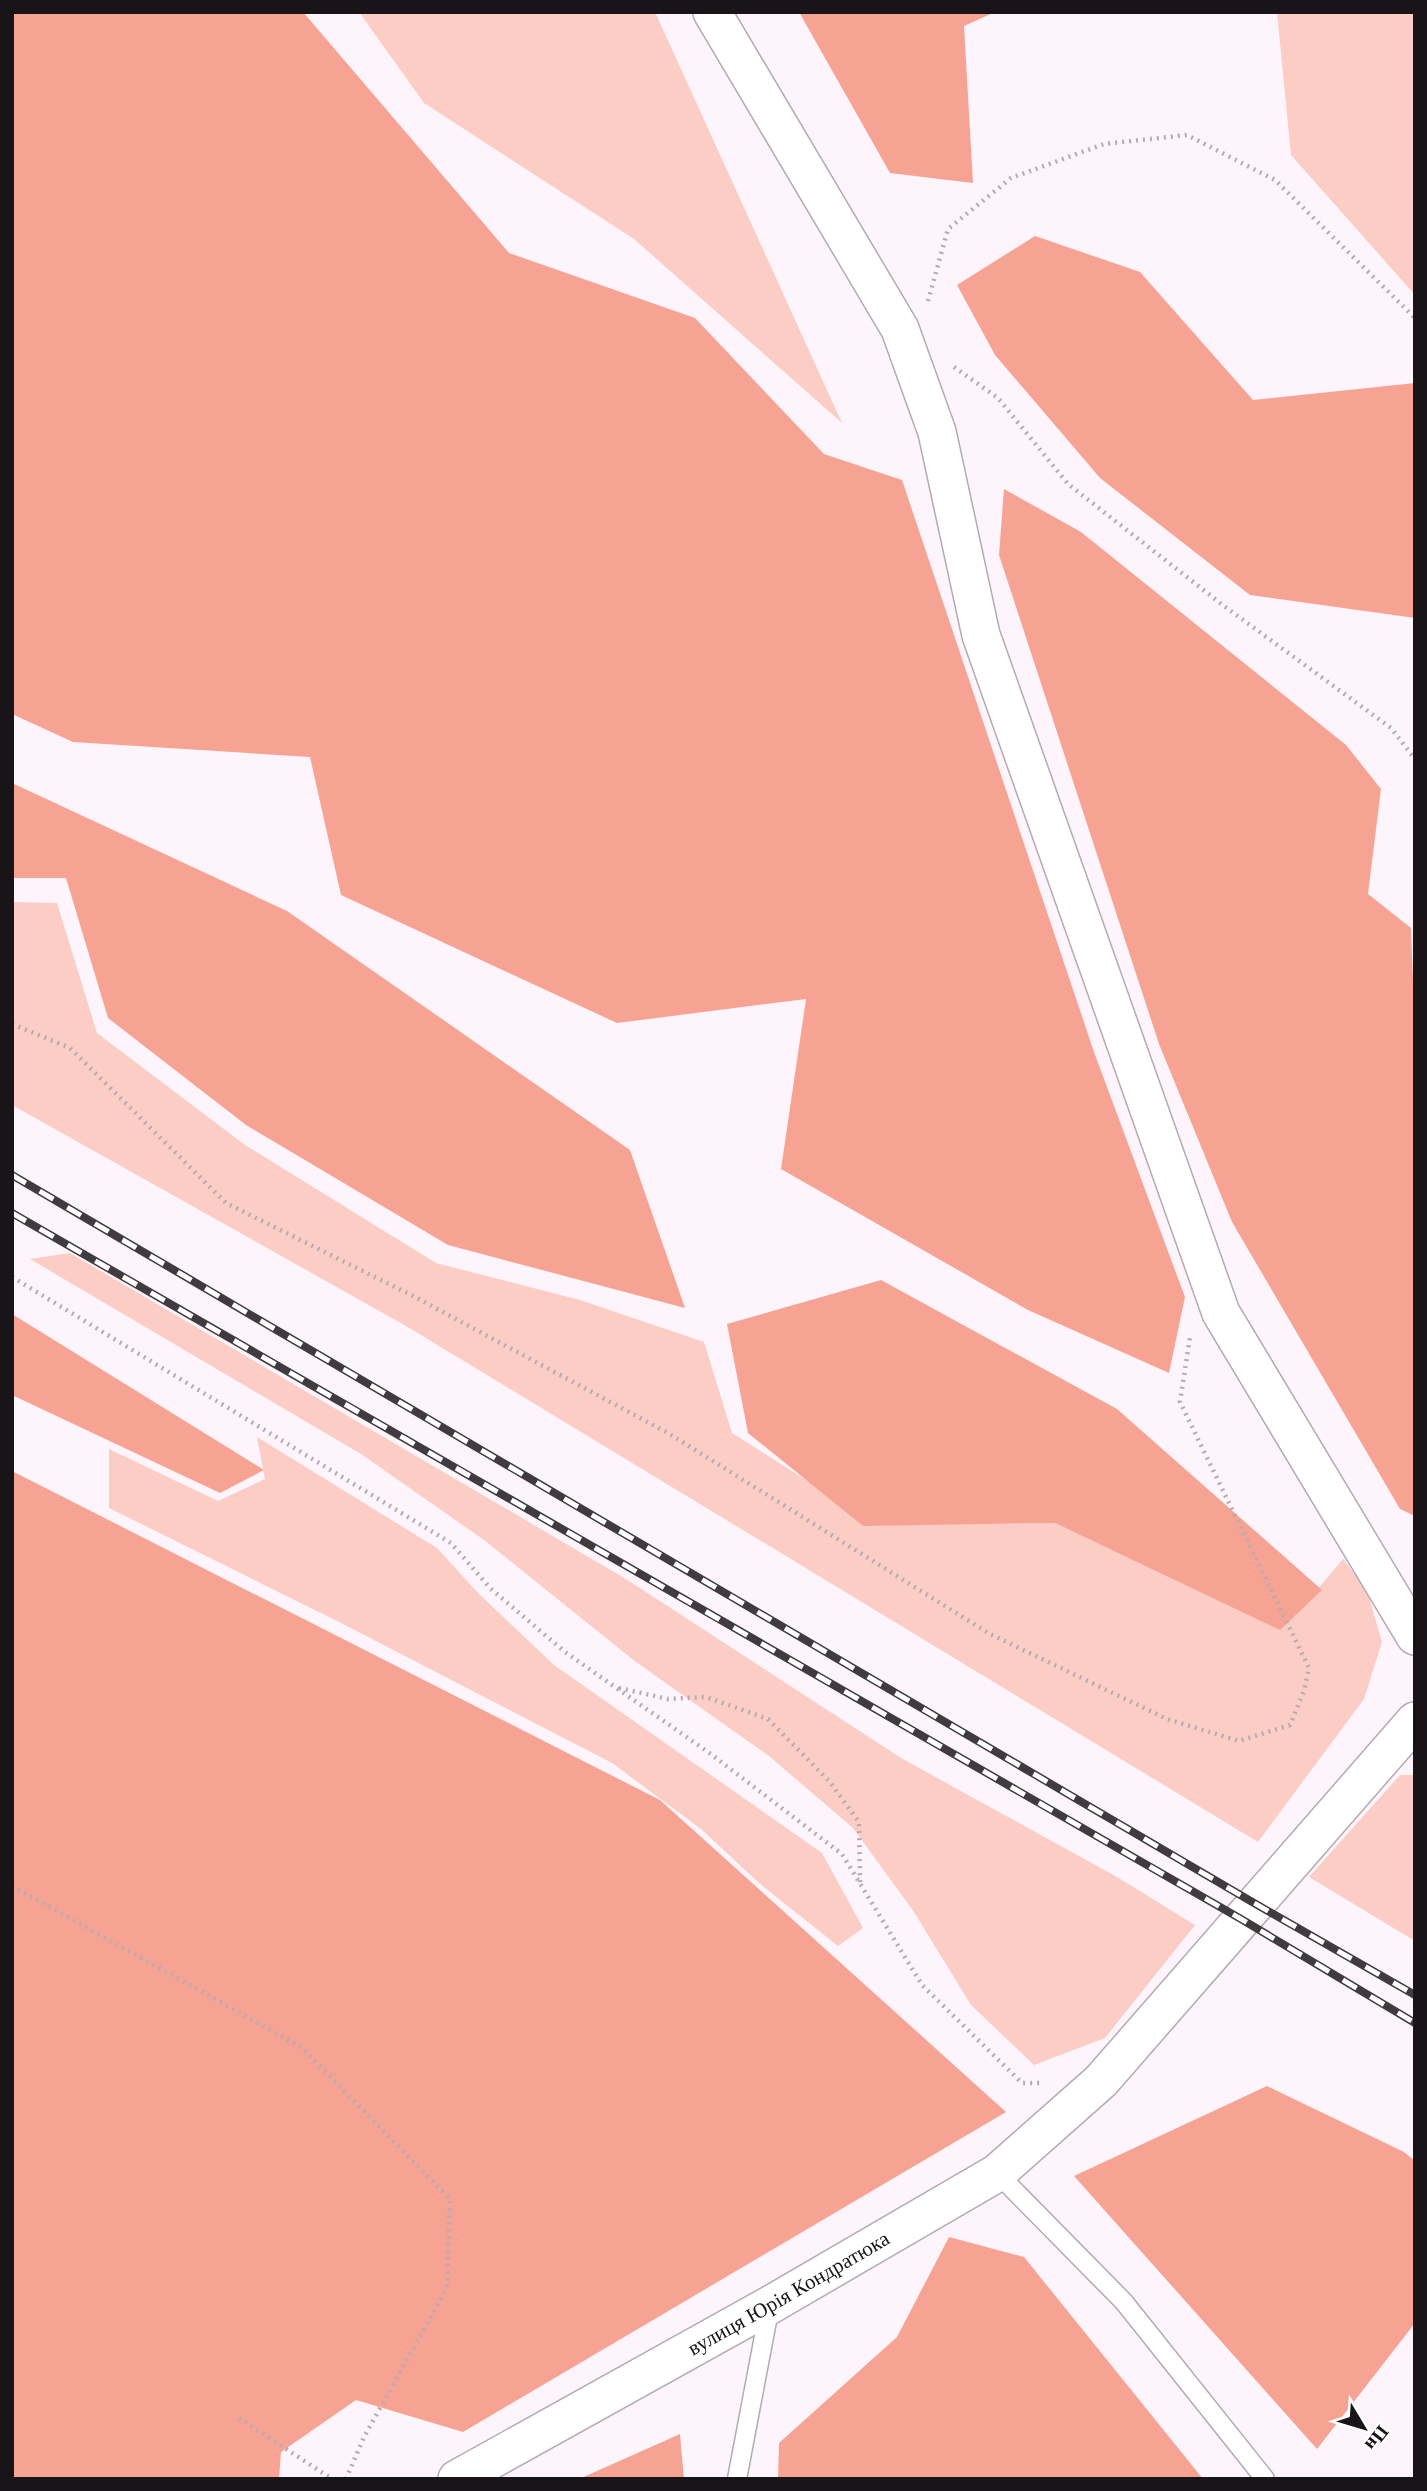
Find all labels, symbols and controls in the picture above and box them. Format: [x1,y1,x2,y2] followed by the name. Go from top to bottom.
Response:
[684,2226,894,2360] street label: вулиця Юрія Кондратюка
[1329,2393,1399,2463] north arrow
[1361,2422,1393,2455] text: Пн

